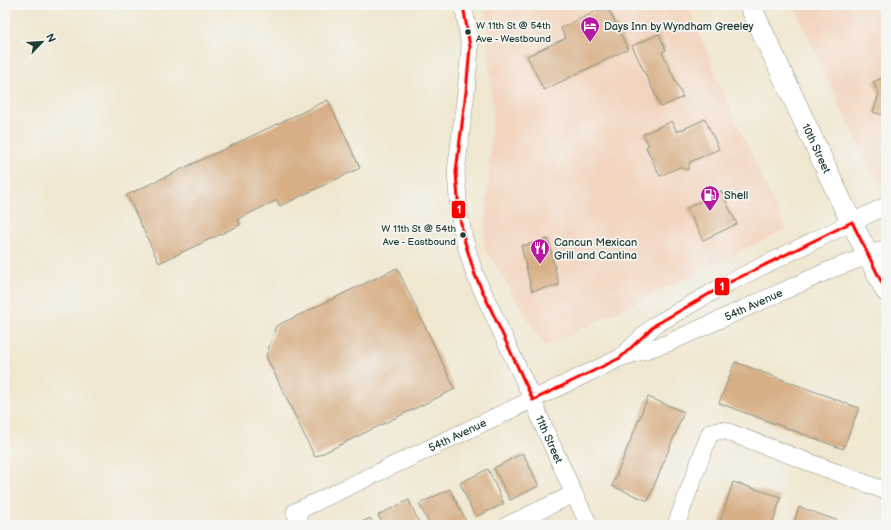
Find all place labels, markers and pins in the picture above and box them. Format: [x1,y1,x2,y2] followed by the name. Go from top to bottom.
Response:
[579,15,601,43] hotel icon: Days Inn by Wyndham Greeley
[476,20,551,45] place label: W 11th St @ 54th Ave - Westbound
[604,20,754,33] place label: Days Inn by Wyndham Greeley
[463,27,473,37] marker: W 11th St @ 54th Ave - Westbound
[699,184,721,212] fuel station icon: Shell
[724,189,748,202] place label: Shell
[381,223,456,248] place label: W 11th St @ 54th Ave - Eastbound
[458,230,468,240] marker: W 11th St @ 54th Ave - Eastbound
[554,236,637,262] place label: Cancun Mexican Grill and Cantina
[529,237,551,265] restaurant icon: Cancun Mexican Grill and Cantina

